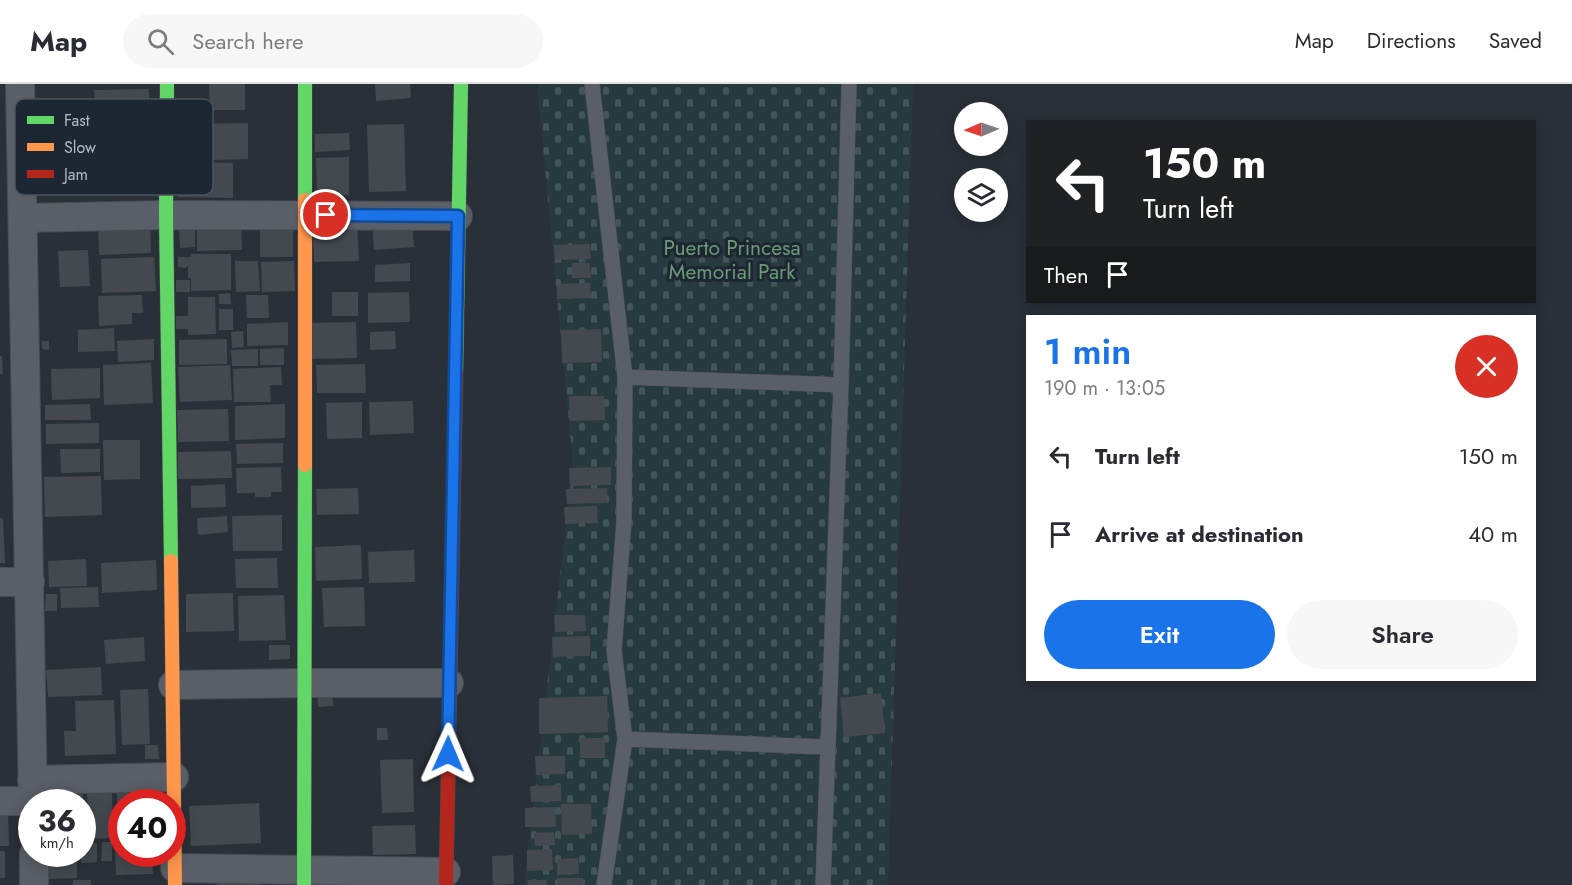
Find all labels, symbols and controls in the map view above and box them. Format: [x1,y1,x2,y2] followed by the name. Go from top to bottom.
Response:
[123,14,543,68] search box
[30,21,87,62] text: Map
[144,25,177,58] icon: search
[192,25,304,57] text: Search here
[1295,26,1334,56] text: Map
[1367,26,1456,56] text: Directions
[1489,26,1542,56] text: Saved
[15,99,213,195] legend
[954,102,1008,156] north arrow
[954,102,1008,222] map controls
[64,109,90,132] text: Fast
[1143,133,1266,194] text: 150 m
[64,136,96,159] text: Slow
[1044,144,1122,222] icon: left
[62,163,88,186] text: Jam
[954,168,1008,222] button: layers
[300,189,351,240] pin
[1143,189,1233,228] text: Turn left
[309,198,342,231] icon: arrive
[663,233,801,287] park label: Puerto Princesa Memorial Park
[1101,258,1134,291] icon: arrive
[1044,259,1089,291] text: Then
[1044,325,1131,377] text: 1 min
[1455,335,1518,398] button: close
[1044,374,1165,403] text: 190 m · 13:05
[1044,440,1077,473] icon: left
[1095,440,1180,472] text: Turn left
[1459,440,1518,472] text: 150 m
[1044,518,1077,551] icon: arrive
[1095,518,1304,550] text: Arrive at destination
[1468,518,1518,550] text: 40 m
[1044,600,1275,669] button: Exit
[1287,600,1518,669] button: Share
[416,722,480,786] position arrow
[108,789,186,867] speed limit sign: 40
[38,799,76,842] text: 36
[40,832,74,854] text: km/h

